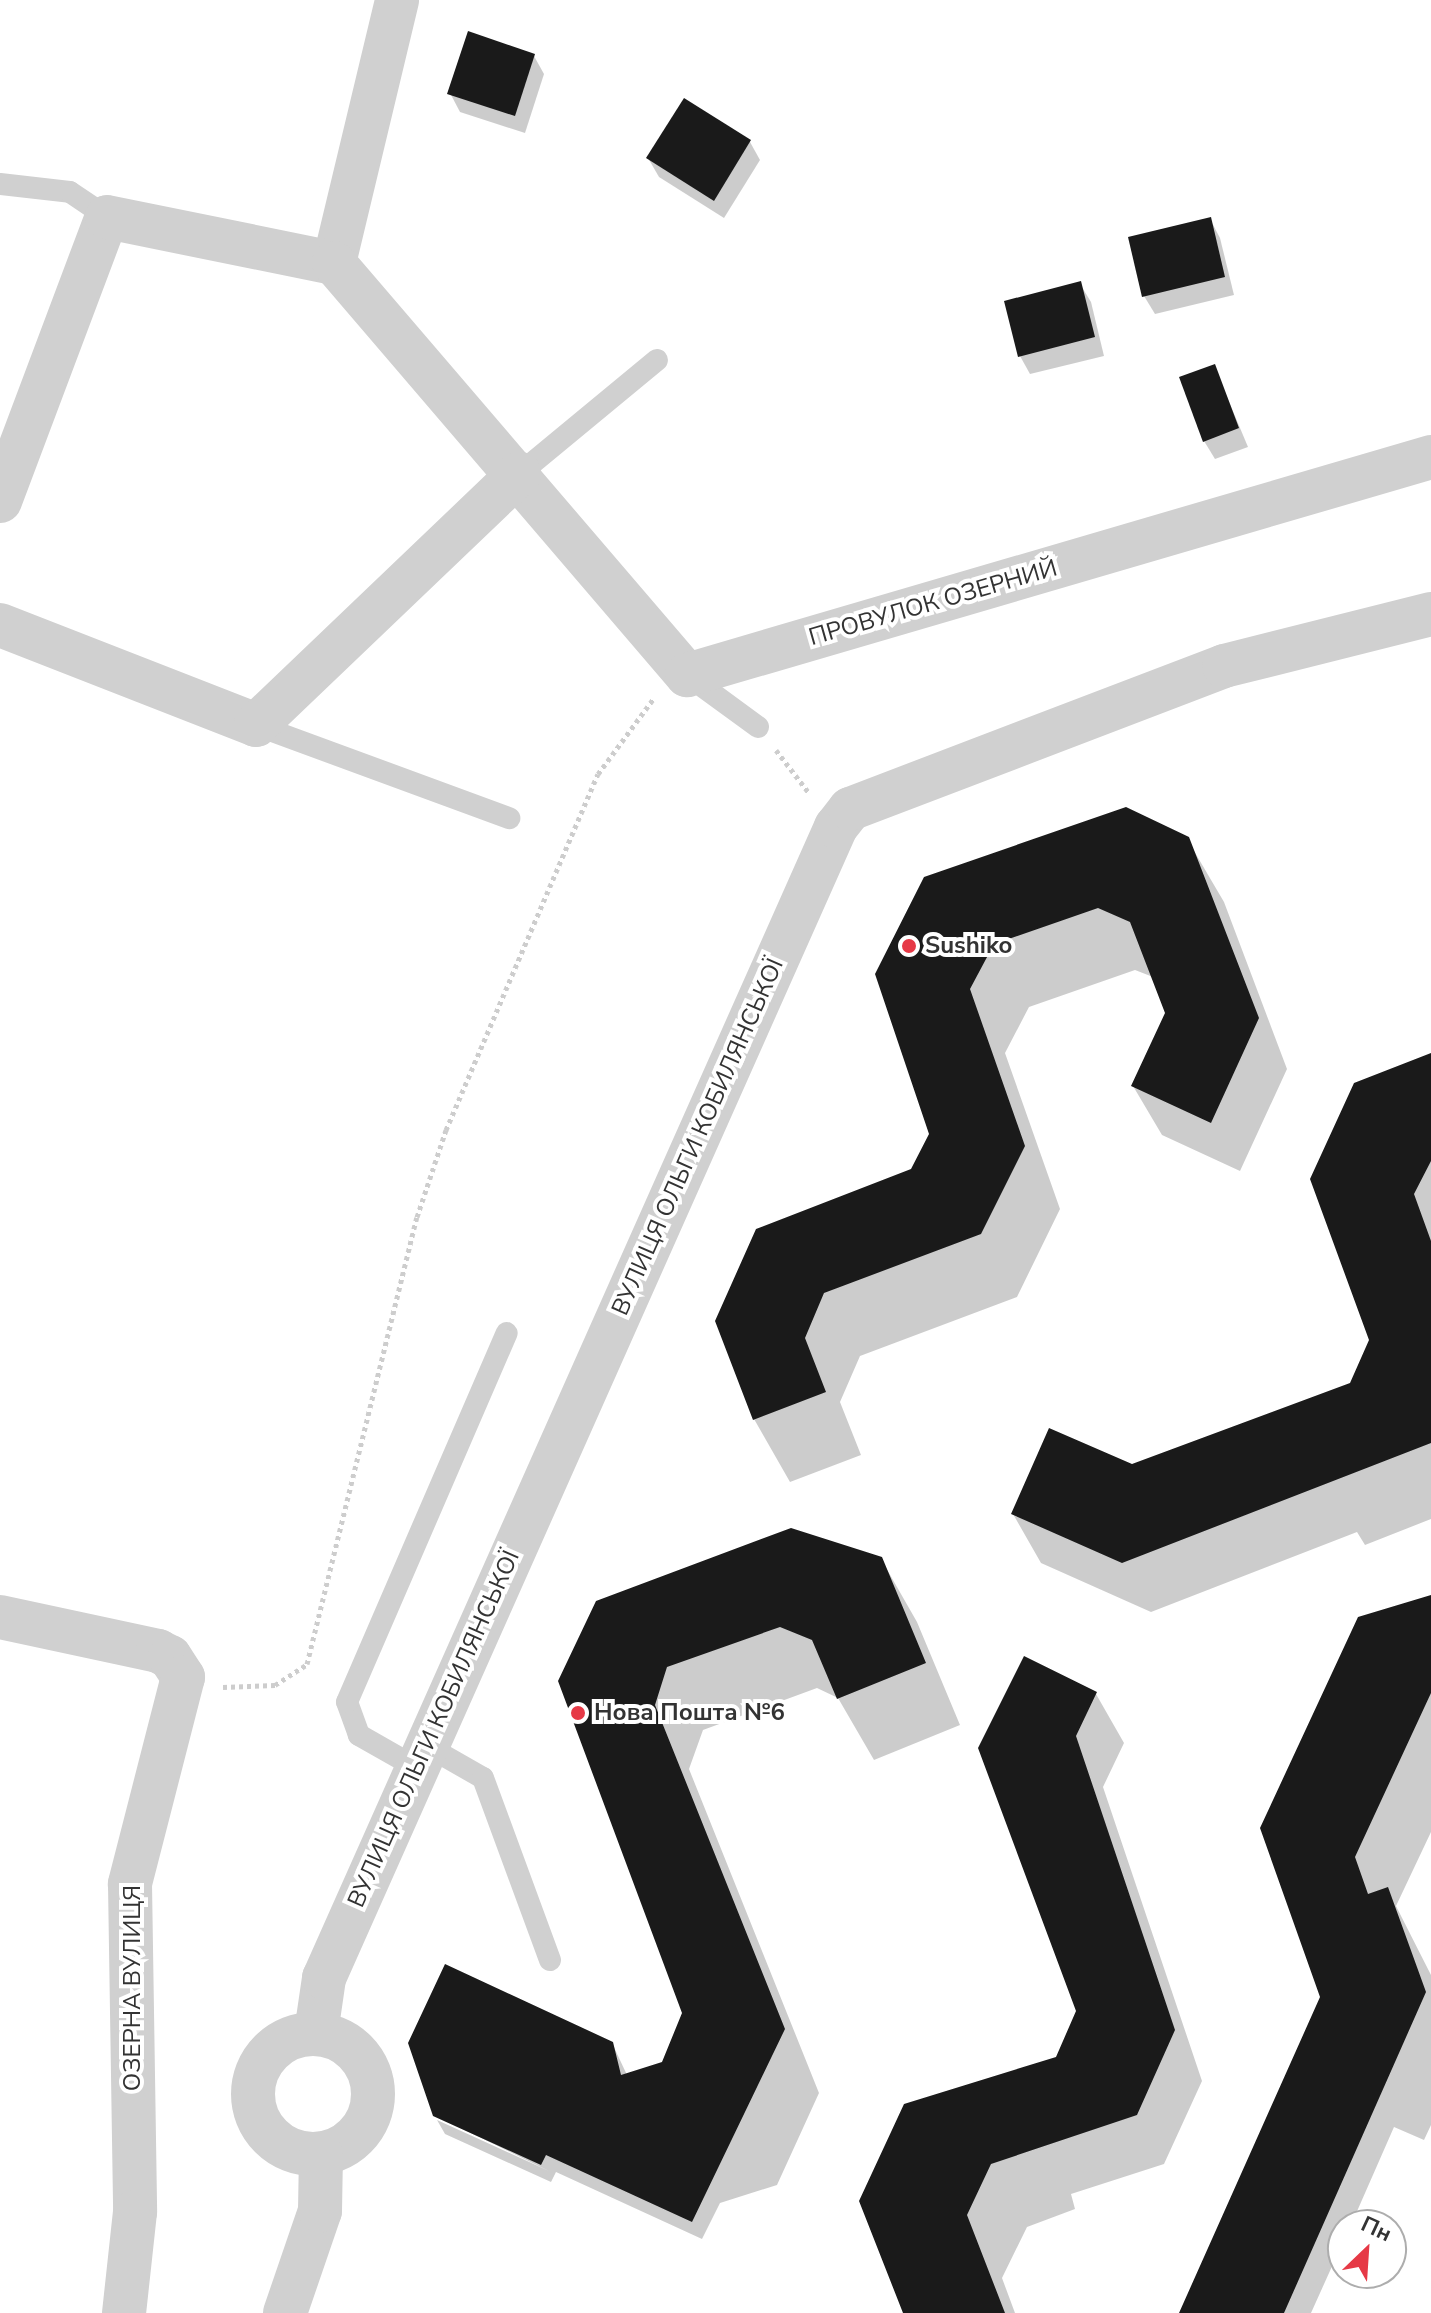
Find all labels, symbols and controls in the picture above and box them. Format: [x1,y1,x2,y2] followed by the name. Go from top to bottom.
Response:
[806,554,1060,652] street label: ПРОВУЛОК ОЗЕРНИЙ
[925,932,1012,960] place label: Sushiko
[900,937,918,955] marker: Sushiko
[606,954,790,1320] street label: ВУЛИЦЯ ОЛЬГИ КОБИЛЯНСЬКОЇ
[342,1546,526,1912] street label: ВУЛИЦЯ ОЛЬГИ КОБИЛЯНСЬКОЇ
[594,1699,785,1727] place label: Нова Пошта №6
[569,1704,587,1722] marker: Нова Пошта №6
[119,1885,147,2091] street label: ОЗЕРНА ВУЛИЦЯ
[1327,2209,1407,2289] north arrow
[1356,2209,1396,2249] text: Пн

